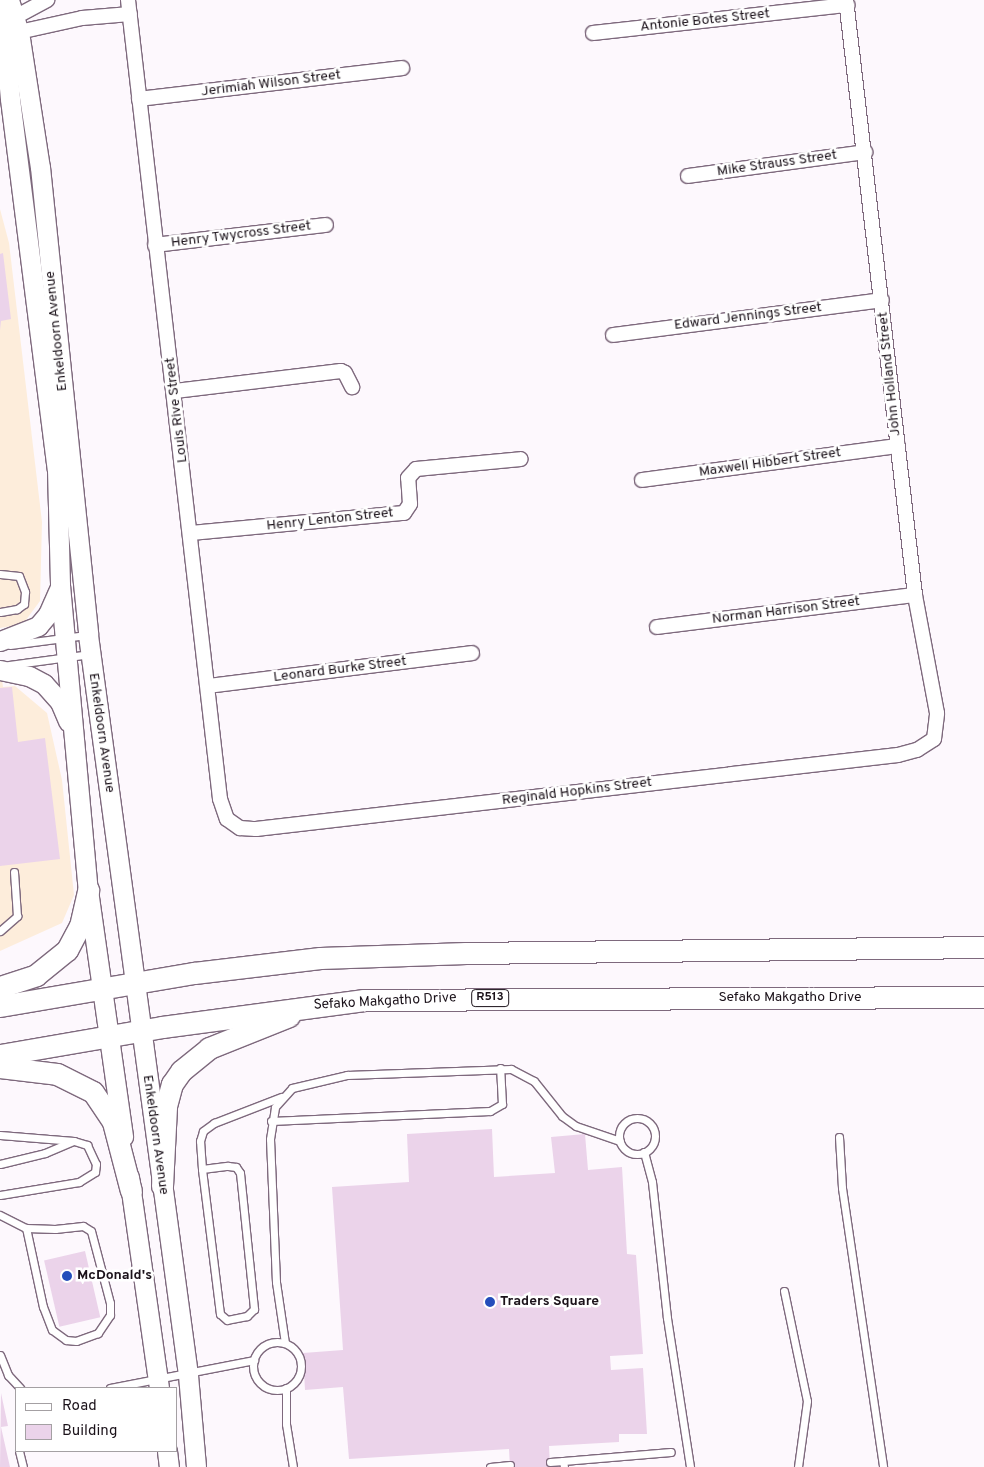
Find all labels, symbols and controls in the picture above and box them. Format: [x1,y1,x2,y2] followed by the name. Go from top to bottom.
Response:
[639,6,771,36] street label: Antonie Botes Street
[200,67,342,101] street label: Jerimiah Wilson Street
[716,147,838,181] street label: Mike Strauss Street
[170,218,312,252] street label: Henry Twycross Street
[42,270,72,392] street label: Enkeldoorn Avenue
[673,300,823,334] street label: Edward Jennings Street
[875,311,905,437] street label: John Holland Street
[162,356,192,464] street label: Louis Rive Street
[698,445,842,481] street label: Maxwell Hibbert Street
[266,505,394,535] street label: Henry Lenton Street
[711,594,861,628] street label: Norman Harrison Street
[272,653,408,687] street label: Leonard Burke Street
[84,672,118,794] street label: Enkeldoorn Avenue
[501,774,653,810] street label: Reginald Hopkins Street
[470,988,510,1008] road number: R513
[313,990,457,1014] street label: Sefako Makgatho Drive
[718,990,862,1006] street label: Sefako Makgatho Drive
[138,1074,172,1196] street label: Enkeldoorn Avenue
[77,1268,152,1284] place label: McDonald's
[61,1270,73,1282] marker: McDonald's
[500,1294,599,1310] place label: Traders Square
[484,1296,496,1308] marker: Traders Square
[15,1387,178,1452] legend
[62,1397,97,1416] text: Road
[62,1422,117,1441] text: Building

